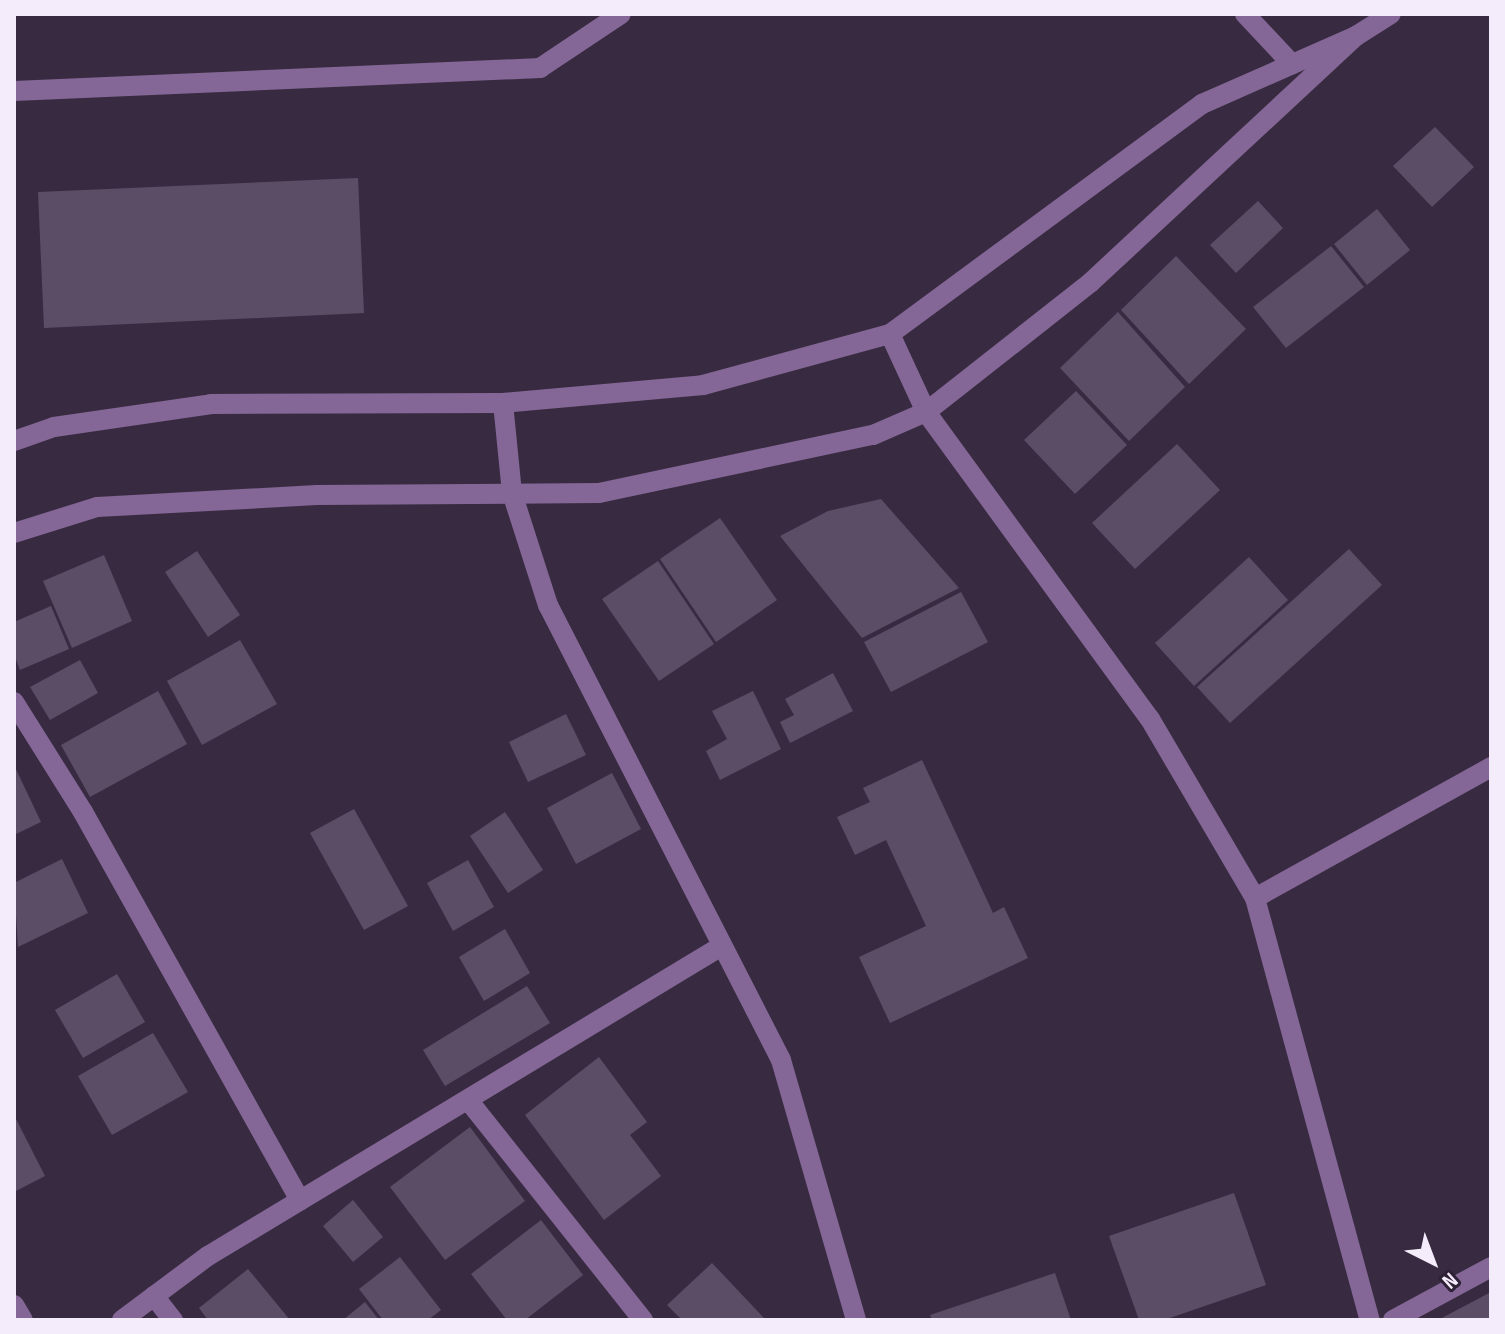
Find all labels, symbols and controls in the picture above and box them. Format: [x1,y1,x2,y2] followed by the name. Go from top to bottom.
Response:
[1393,1222,1473,1302] north arrow
[1436,1266,1463,1294] text: N

